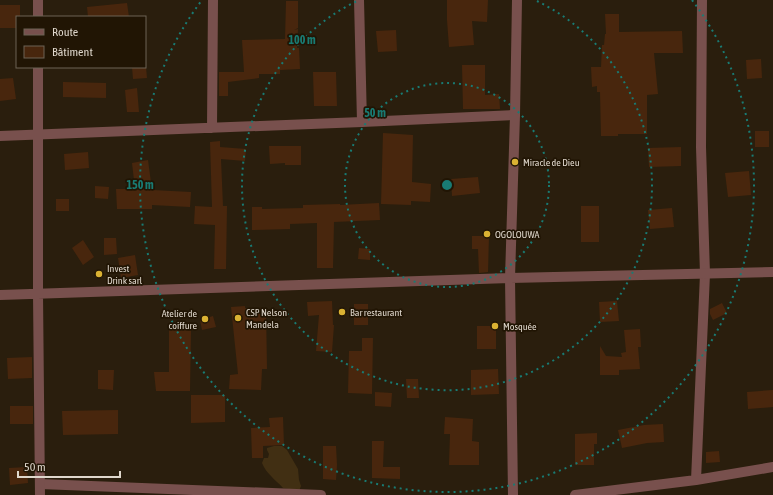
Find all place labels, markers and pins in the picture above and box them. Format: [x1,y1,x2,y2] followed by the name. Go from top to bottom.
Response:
[510,157,520,167] marker: Miracle de Dieu
[523,157,580,168] place label: Miracle de Dieu
[440,178,454,192] centre of rings
[482,229,492,239] marker: OGOLOUWA
[495,229,539,240] place label: OGOLOUWA
[107,263,143,286] place label: Invest Drink sarl
[94,269,104,279] marker: Invest Drink sarl
[246,307,287,330] place label: CSP Nelson Mandela
[337,307,347,317] marker: Bar restaurant
[350,307,402,318] place label: Bar restaurant
[162,308,197,331] place label: Atelier de coiffure
[233,313,243,323] marker: CSP Nelson Mandela
[200,314,210,324] marker: Atelier de coiffure
[490,321,500,331] marker: Mosquée
[503,321,537,332] place label: Mosquée

